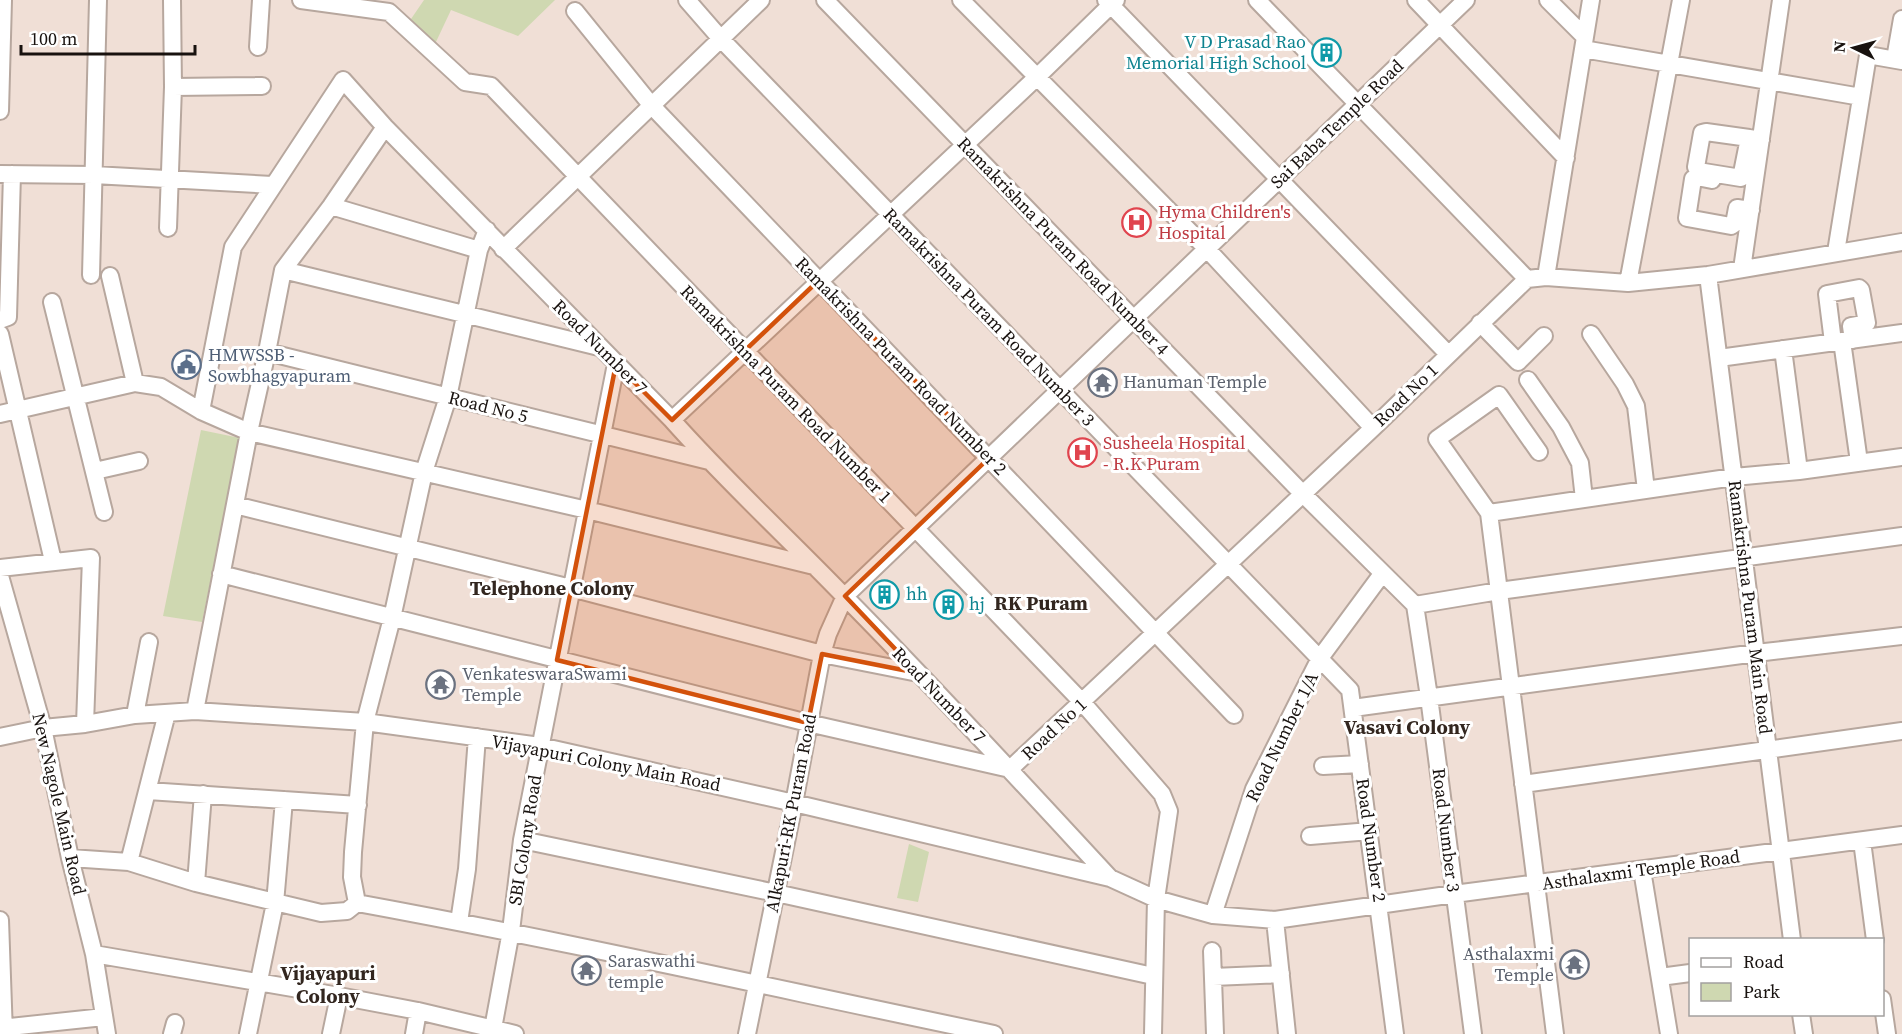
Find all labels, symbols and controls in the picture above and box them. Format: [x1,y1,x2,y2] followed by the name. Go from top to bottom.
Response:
[21,18,195,56] scale bar
[1824,18,1884,78] north arrow
[30,26,77,51] text: 100 m
[1126,29,1306,75] place label: V D Prasad Rao Memorial High School
[1311,36,1343,68] building icon: V D Prasad Rao Memorial High School
[1828,40,1851,53] text: N
[1265,53,1409,194] street label: Sai Baba Temple Road
[952,131,1175,360] street label: Ramakrishna Puram Road Number 4
[1158,199,1291,245] place label: Hyma Children's Hospital
[878,202,1101,431] street label: Ramakrishna Puram Road Number 3
[1121,206,1153,238] hospital icon: Hyma Children's Hospital
[790,251,1013,480] street label: Ramakrishna Puram Road Number 2
[675,279,898,508] street label: Ramakrishna Puram Road Number 1
[547,294,653,400] street label: Road Number 7
[208,342,351,388] place label: HMWSSB - Sowbhagyapuram
[171,349,203,381] public building icon: HMWSSB - Sowbhagyapuram
[1368,357,1443,432] street label: Road No 1
[1086,366,1118,398] temple icon: Hanuman Temple
[1123,369,1267,394] place label: Hanuman Temple
[446,385,530,428] street label: Road No 5
[1103,430,1245,476] place label: Susheela Hospital - R.K Puram
[1066,437,1098,469] hospital icon: Susheela Hospital - R.K Puram
[1722,478,1779,736] street label: Ramakrishna Puram Main Road
[470,574,635,602] district label: Telephone Colony
[869,578,901,610] building icon: hh
[906,581,928,606] place label: hh
[932,588,964,620] building icon: hj
[994,589,1088,617] district label: RK Puram
[969,591,985,616] place label: hj
[887,641,992,748] street label: Road Number 7
[462,661,627,707] place label: VenkateswaraSwami Temple
[425,668,457,700] temple icon: VenkateswaraSwami Temple
[1239,668,1324,806] street label: Road Number 1/A
[1015,692,1092,765] street label: Road No 1
[26,711,93,897] street label: New Nagole Main Road
[759,711,822,914] street label: Alkapuri-RK Puram Road
[1344,713,1471,741] district label: Vasavi Colony
[489,728,723,797] street label: Vijayapuri Colony Main Road
[1426,766,1467,893] street label: Road Number 3
[502,773,547,907] street label: SBI Colony Road
[1350,776,1393,904] street label: Road Number 2
[1540,843,1741,896] street label: Asthalaxmi Temple Road
[1689,938,1884,1016] legend
[1463,941,1554,987] place label: Asthalaxmi Temple
[608,948,695,994] place label: Saraswathi temple
[1559,948,1591,980] temple icon: Asthalaxmi Temple
[1743,949,1784,974] text: Road
[571,955,603,987] temple icon: Saraswathi temple
[280,959,376,1010] district label: Vijayapuri Colony
[1743,979,1780,1004] text: Park

